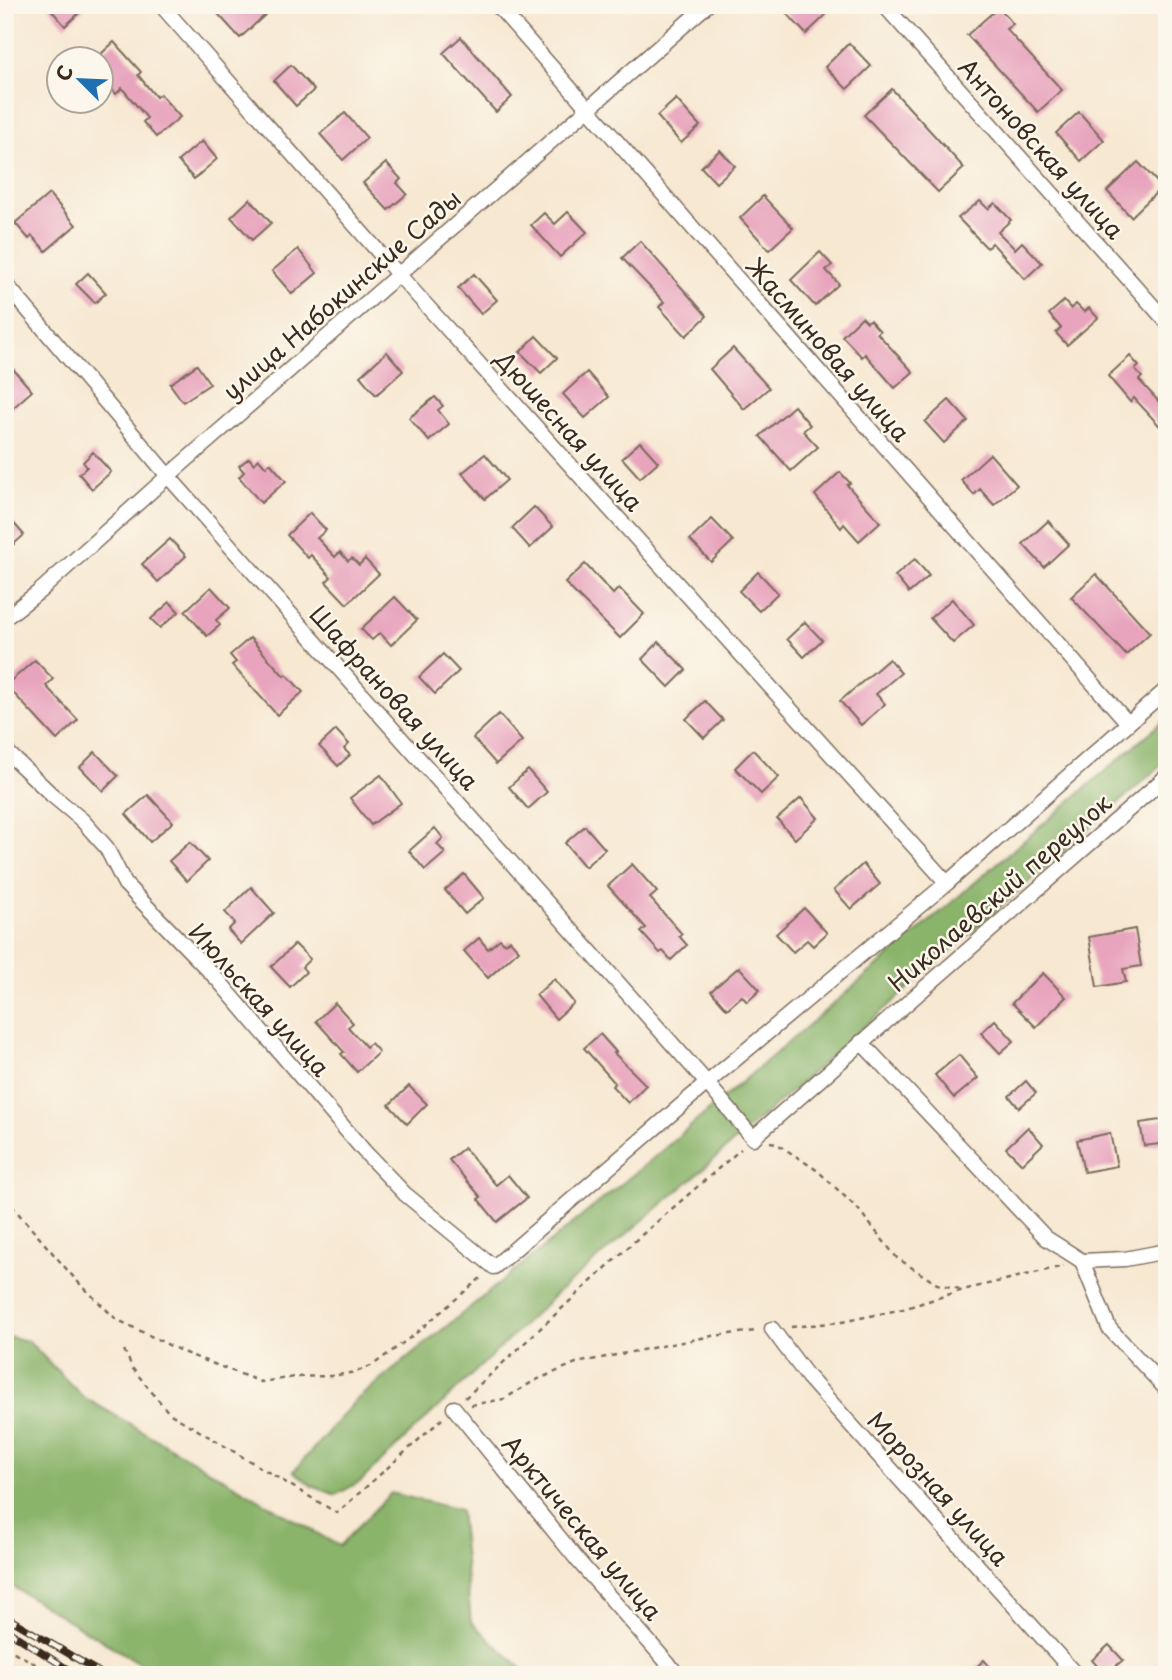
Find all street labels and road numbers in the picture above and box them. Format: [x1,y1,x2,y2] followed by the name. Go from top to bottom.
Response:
[951,50,1133,246] street label: Антоновская улица
[214,180,468,408] street label: улица Набокинские Сады
[738,248,919,449] street label: Жасминовая улица
[487,341,652,519] street label: Дюшесная улица
[302,597,488,797] street label: Шафрановая улица
[879,784,1119,999] street label: Николаевский переулок
[181,914,339,1084] street label: Июльская улица
[860,1403,1018,1573] street label: Морозная улица
[495,1426,671,1628] street label: Арктическая улица

